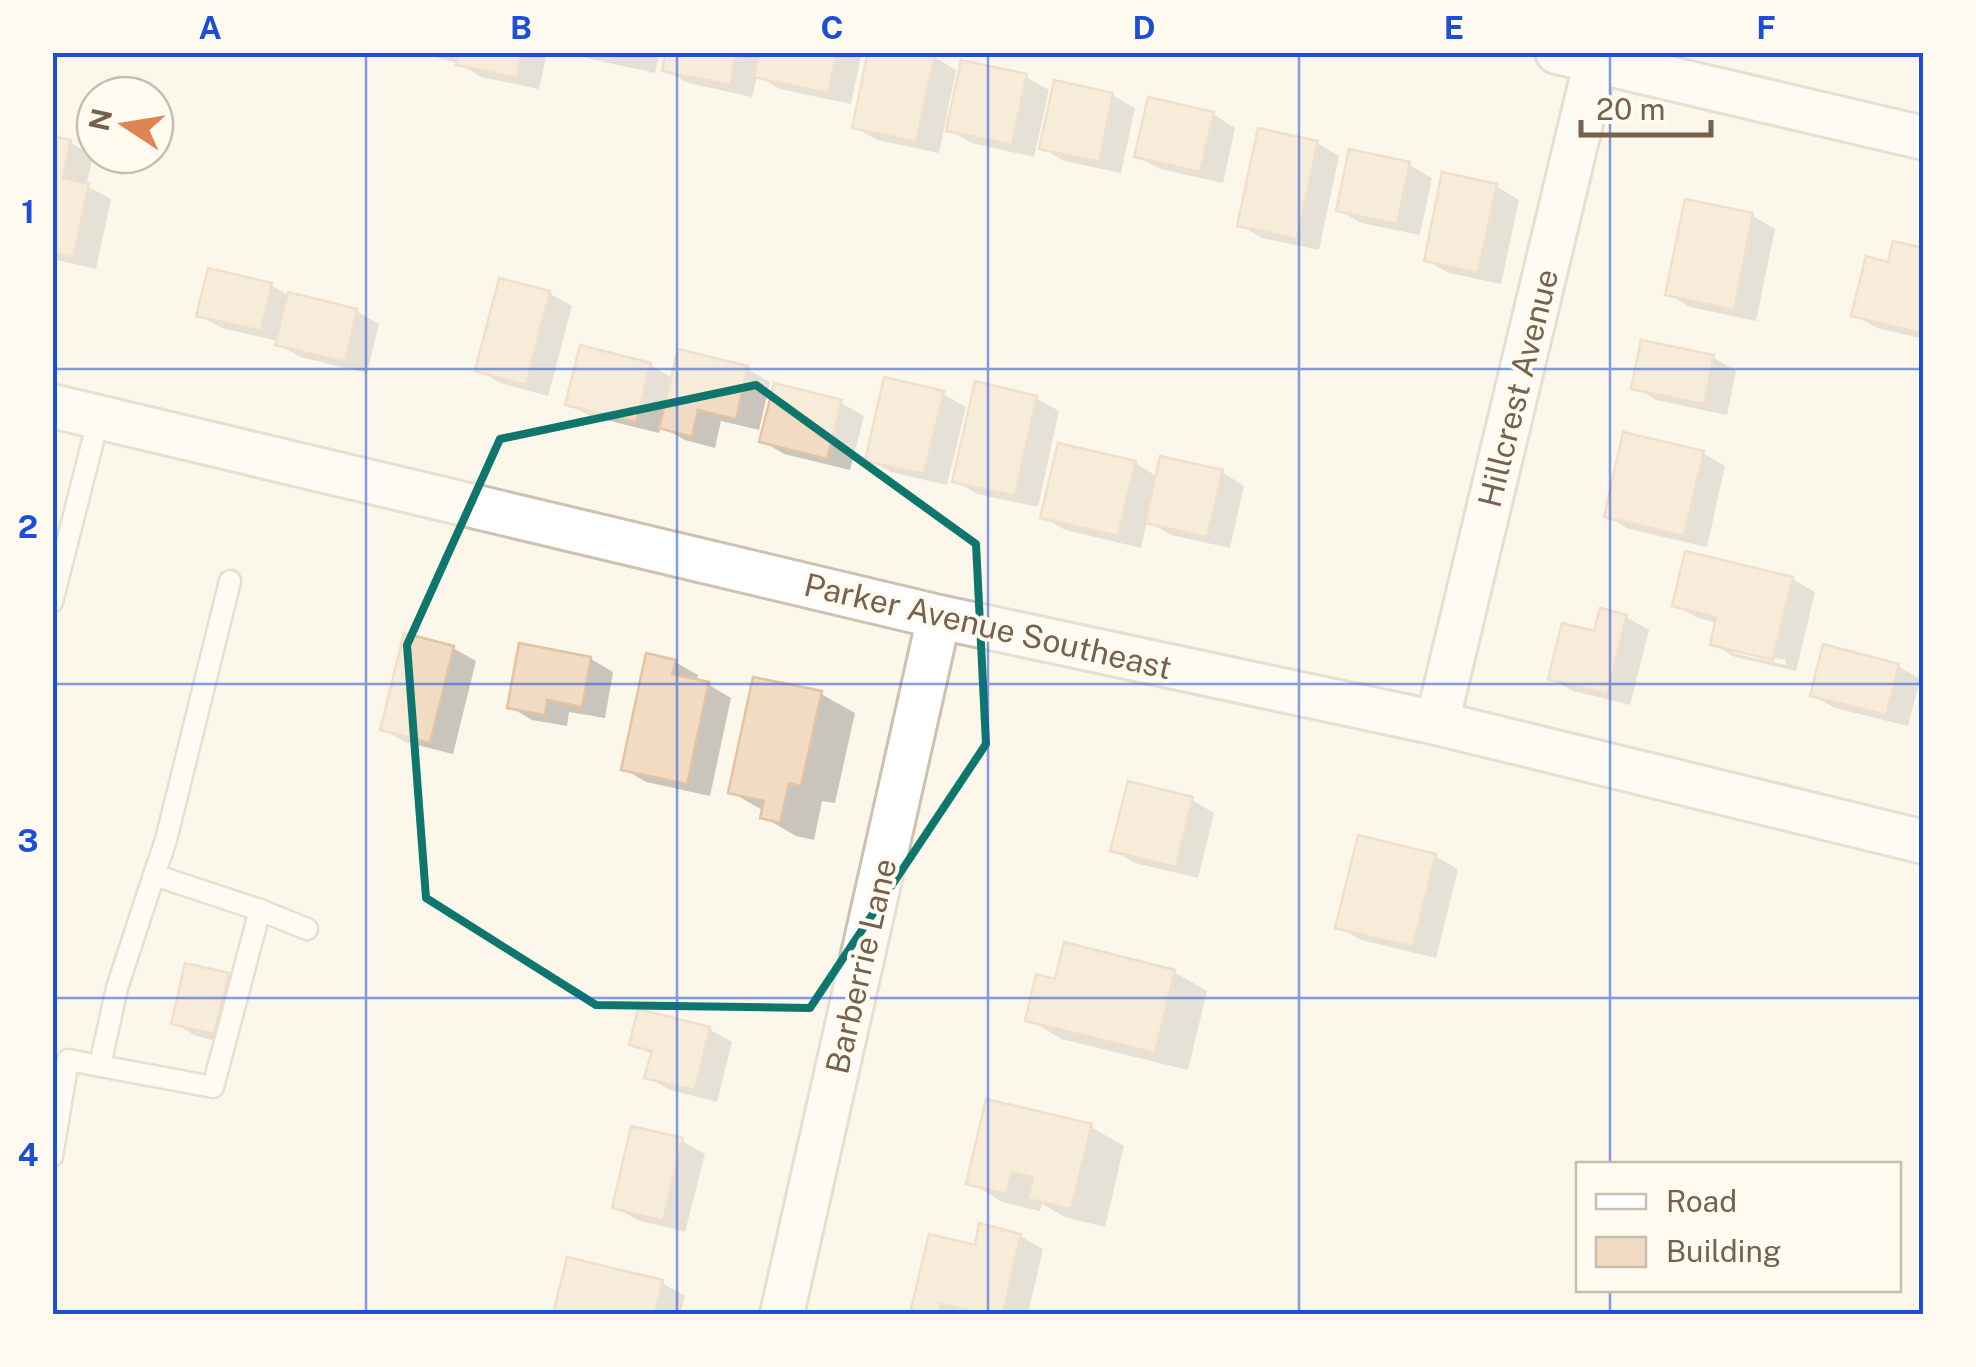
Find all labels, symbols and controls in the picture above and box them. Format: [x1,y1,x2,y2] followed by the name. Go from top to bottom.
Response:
[198,9,222,46] text: A
[510,9,532,46] text: B
[821,9,843,46] text: C
[1132,9,1156,46] text: D
[1444,9,1464,46] text: E
[1756,9,1776,46] text: F
[75,75,175,175] north arrow
[1581,75,1711,137] scale bar
[1596,91,1665,127] text: 20 m
[82,106,118,134] text: N
[21,193,35,230] text: 1
[1471,265,1565,511] street label: Hillcrest Avenue
[18,508,38,545] text: 2
[801,566,1175,686] street label: Parker Avenue Southeast
[17,822,39,859] text: 3
[818,855,904,1077] street label: Barberrie Lane
[18,1136,39,1173] text: 4
[1576,1162,1901,1292] legend
[1666,1183,1737,1219] text: Road
[1666,1233,1781,1269] text: Building

